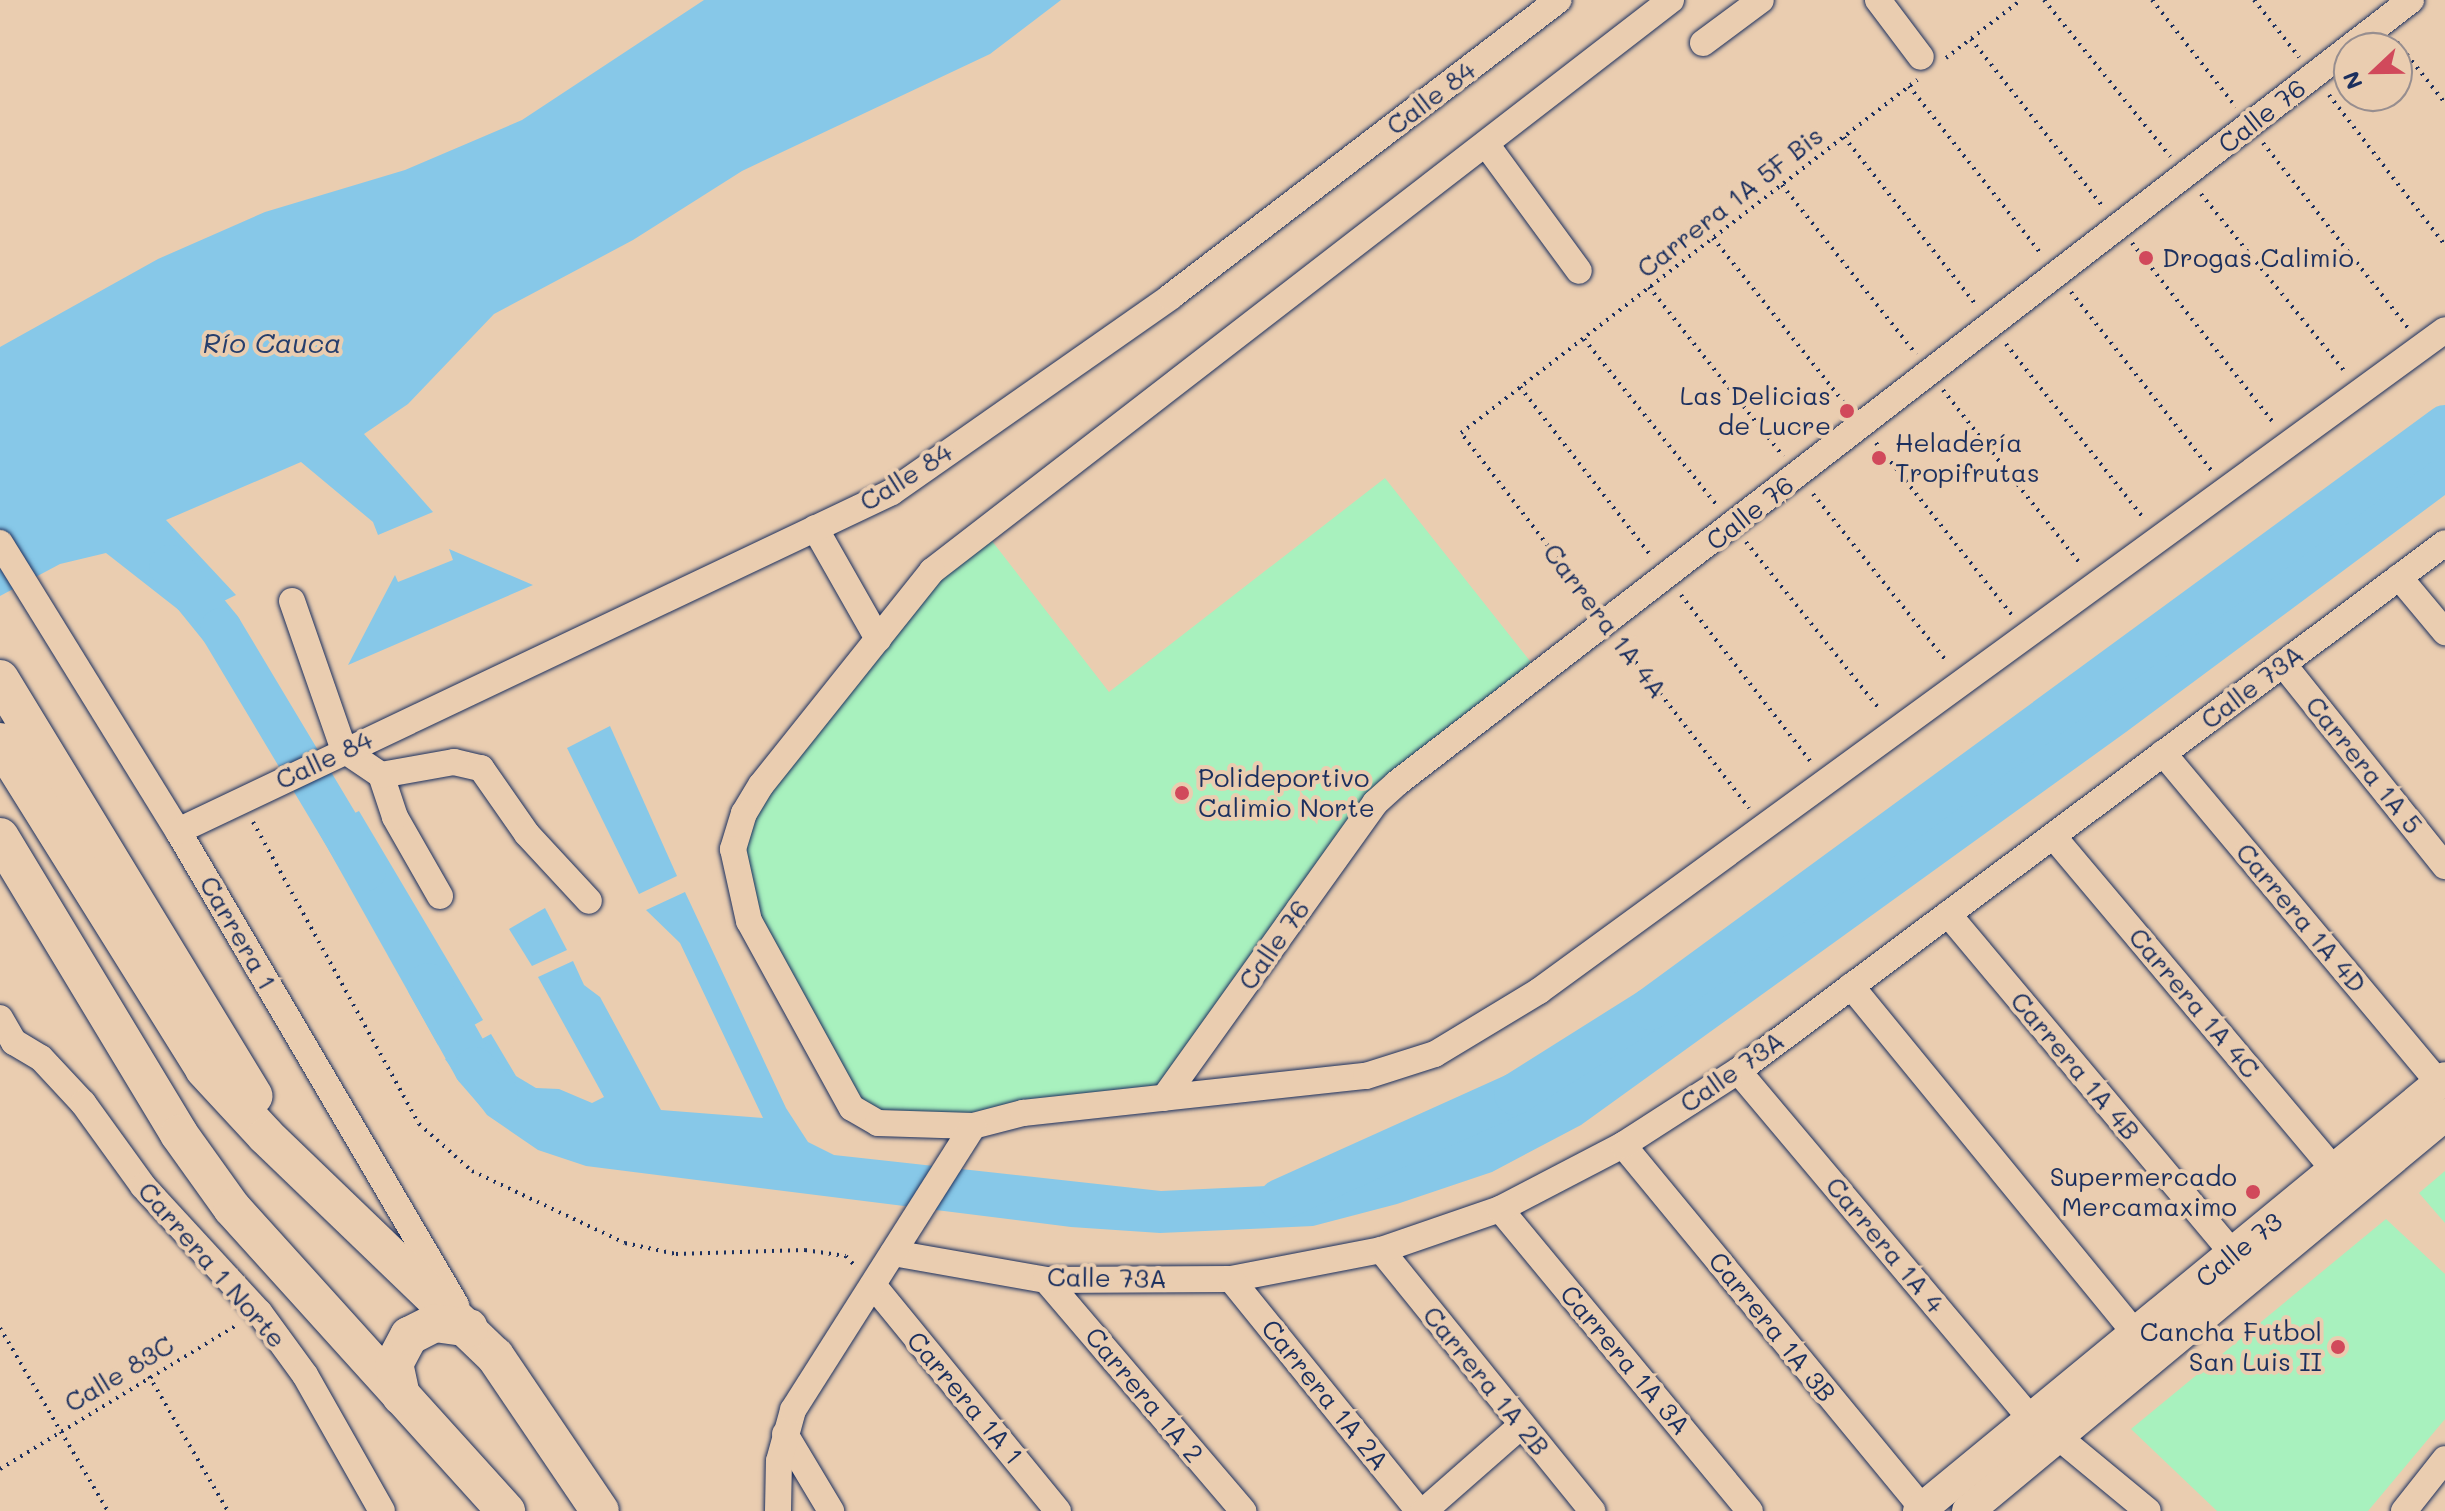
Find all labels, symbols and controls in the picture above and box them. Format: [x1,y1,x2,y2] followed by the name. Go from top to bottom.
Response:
[2333,32,2413,112] north arrow
[1380,54,1482,142] street label: Calle 84
[2336,67,2369,94] text: N
[2212,72,2312,160] street label: Calle 76
[1631,120,1829,284] street label: Carrera 1A 5F Bis
[2162,242,2354,274] place label: Drogas Calimio
[2137,249,2155,267] marker: Drogas Calimio
[203,325,341,359] water label: Río Cauca
[1680,380,1831,442] place label: Las Delicias de Lucre
[1838,402,1856,420] marker: Las Delicias de Lucre
[1895,427,2040,488] place label: Heladería Tropifrutas
[854,436,958,518] street label: Calle 84
[1870,449,1888,467] marker: Heladería Tropifrutas
[1700,469,1800,557] street label: Calle 76
[1537,537,1673,705] street label: Carrera 1A 4A
[2195,638,2309,736] street label: Calle 73A
[2299,690,2429,840] street label: Carrera 1A 5
[271,724,377,796] street label: Calle 84
[1198,762,1375,824] place label: Polideportivo Calimio Norte
[1173,784,1191,802] marker: Polideportivo Calimio Norte
[2229,837,2373,999] street label: Carrera 1A 4D
[193,871,283,995] street label: Carrera 1
[1232,894,1316,996] street label: Calle 76
[2122,922,2266,1084] street label: Carrera 1A 4C
[2004,986,2146,1146] street label: Carrera 1A 4B
[1674,1025,1790,1119] street label: Calle 73A
[2050,1161,2237,1222] place label: Supermercado Mercamaximo
[1819,1171,1951,1319] street label: Carrera 1A 4
[131,1176,293,1354] street label: Carrera 1 Norte
[2244,1183,2262,1201] marker: Supermercado Mercamaximo
[2190,1206,2288,1294] street label: Calle 73
[1702,1246,1842,1408] street label: Carrera 1A 3B
[1047,1261,1167,1295] street label: Calle 73A
[1553,1279,1697,1441] street label: Carrera 1A 3A
[1416,1300,1556,1462] street label: Carrera 1A 2B
[1255,1313,1395,1477] street label: Carrera 1A 2A
[2140,1316,2322,1378] place label: Cancha Futbol San Luis II
[1078,1321,1210,1469] street label: Carrera 1A 2
[900,1325,1030,1471] street label: Carrera 1A 1
[59,1329,179,1419] street label: Calle 83C
[2329,1338,2347,1356] marker: Cancha Futbol San Luis II

